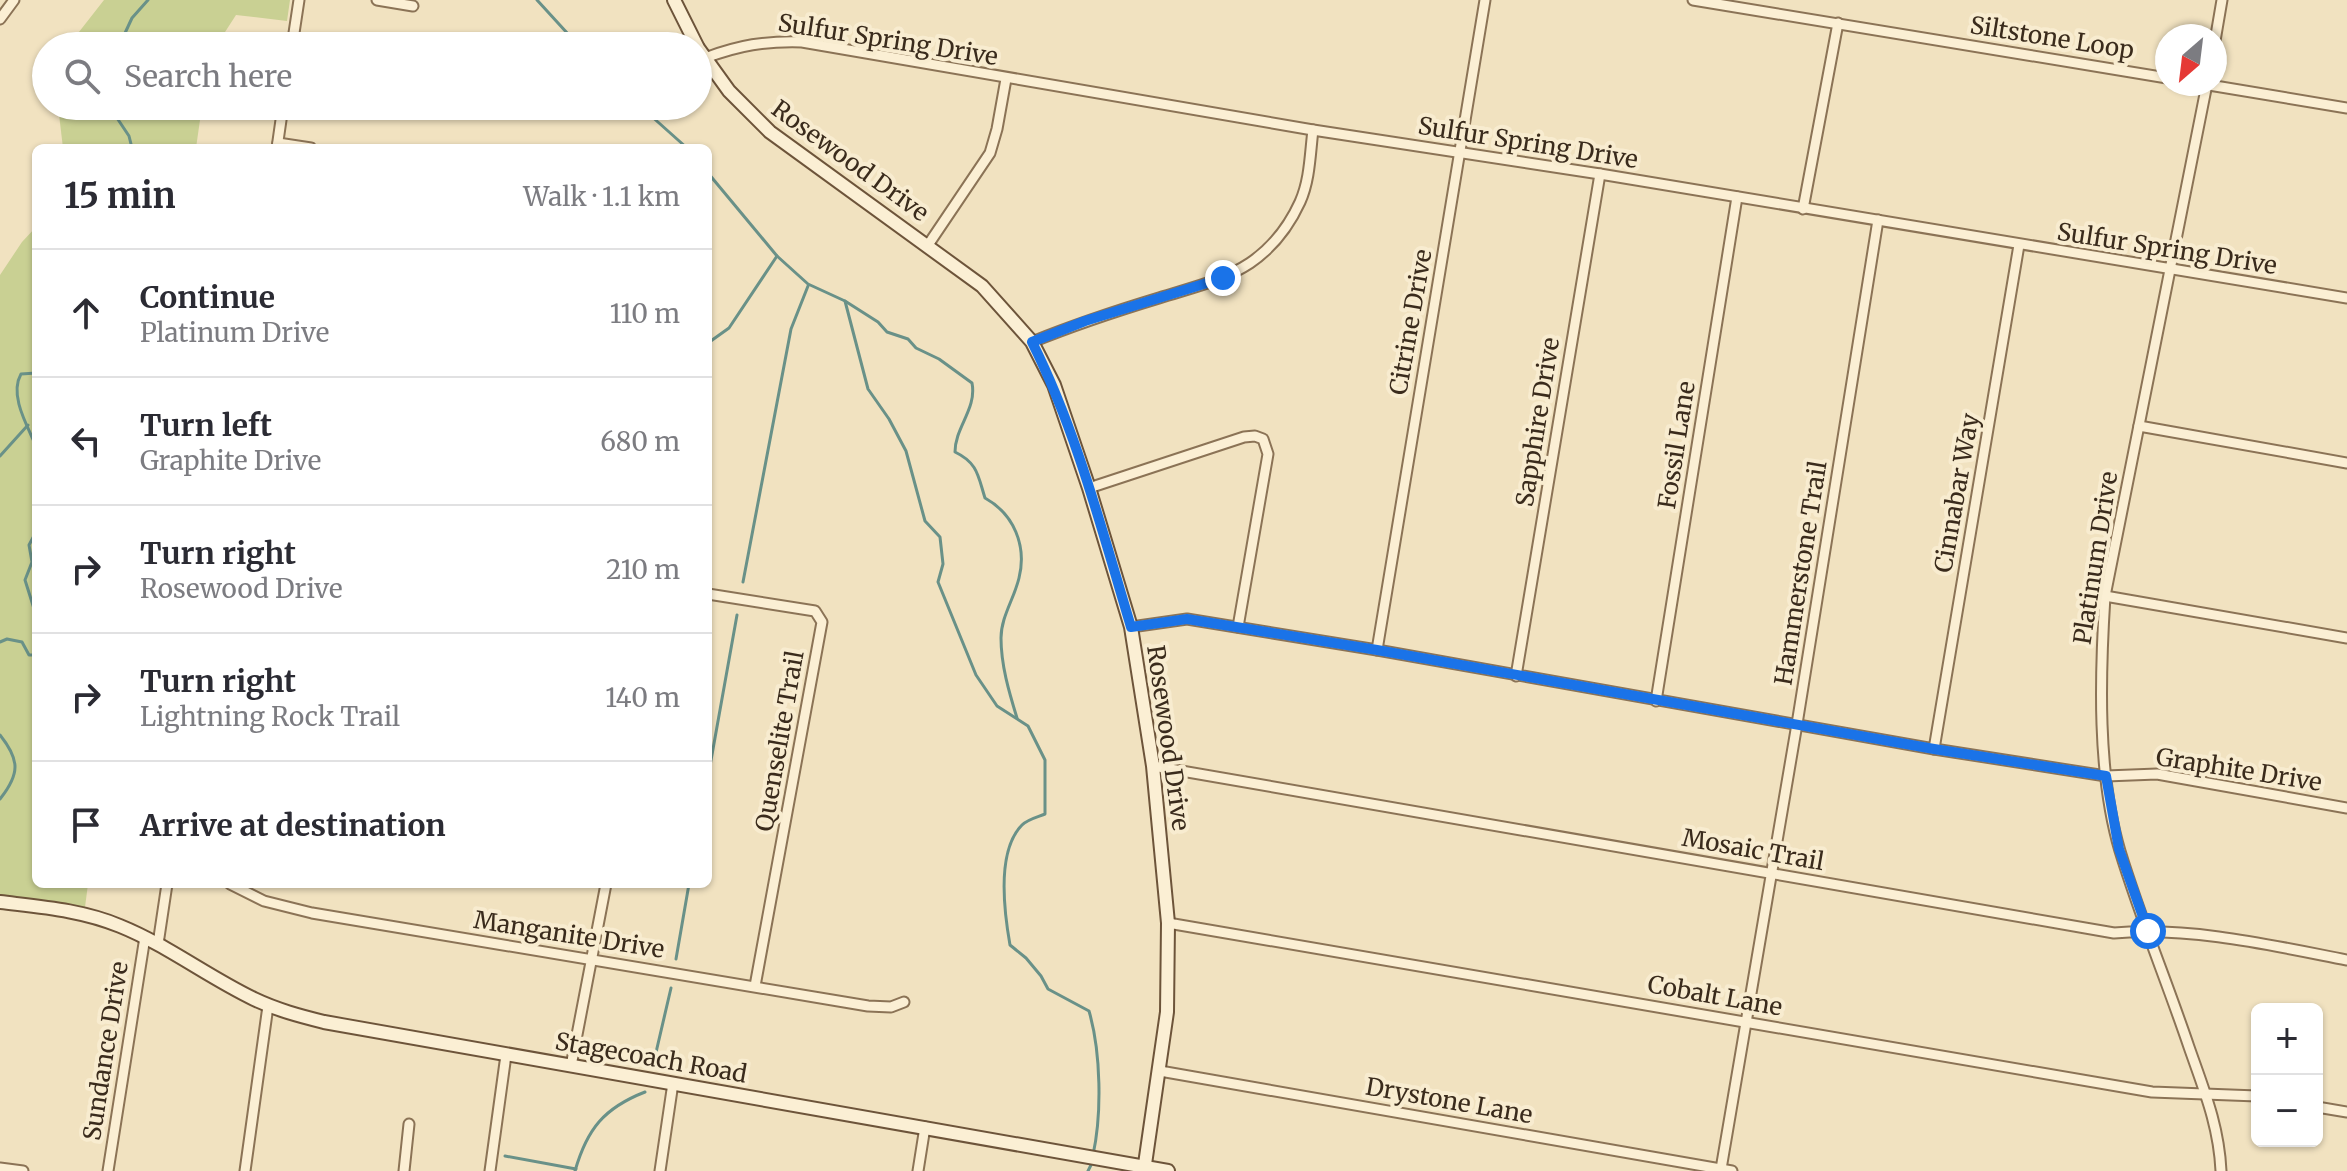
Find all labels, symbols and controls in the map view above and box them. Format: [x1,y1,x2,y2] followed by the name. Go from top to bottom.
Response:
[776,7,1000,72] street label: Sulfur Spring Drive
[1968,9,2136,66] street label: Siltstone Loop
[2155,24,2227,96] north arrow
[32,32,712,120] search box
[60,54,104,98] icon: search
[124,57,292,95] text: Search here
[766,93,935,228] street label: Rosewood Drive
[1416,110,1640,175] street label: Sulfur Spring Drive
[64,175,176,217] text: 15 min
[523,180,680,213] text: Walk · 1.1 km
[2055,216,2279,281] street label: Sulfur Spring Drive
[1382,247,1439,397] street label: Citrine Drive
[1205,260,1241,296] route end
[140,278,275,316] text: Continue
[64,291,108,335] icon: ahead
[610,297,680,330] text: 110 m
[140,316,329,349] text: Platinum Drive
[1509,335,1566,509] street label: Sapphire Drive
[1651,379,1702,511] street label: Fossil Lane
[140,406,272,444] text: Turn left
[1927,411,1986,575] street label: Cinnabar Way
[64,419,108,463] icon: left
[600,425,680,458] text: 680 m
[140,444,321,477] text: Graphite Drive
[1767,459,1834,687] street label: Hammerstone Trail
[2067,469,2124,647] street label: Platinum Drive
[140,534,296,572] text: Turn right
[64,547,108,591] icon: right
[606,553,680,586] text: 210 m
[140,572,343,605] text: Rosewood Drive
[1140,643,1197,833] street label: Rosewood Drive
[748,648,811,834] street label: Quenselite Trail
[140,662,296,700] text: Turn right
[64,675,108,719] icon: right
[605,681,680,714] text: 140 m
[140,700,400,733] text: Lightning Rock Trail
[2154,741,2324,798] street label: Graphite Drive
[64,803,108,847] icon: arrive
[140,806,446,844] text: Arrive at destination
[1680,822,1826,877] street label: Mosaic Trail
[472,904,667,965] street label: Manganite Drive
[2130,913,2166,949] route start
[76,959,135,1143] street label: Sundance Drive
[1645,968,1785,1023] street label: Cobalt Lane
[2251,1003,2323,1147] map controls
[2251,1003,2323,1075] button: +
[553,1025,750,1090] street label: Stagecoach Road
[1363,1071,1535,1130] street label: Drystone Lane
[2251,1075,2323,1147] button: −

